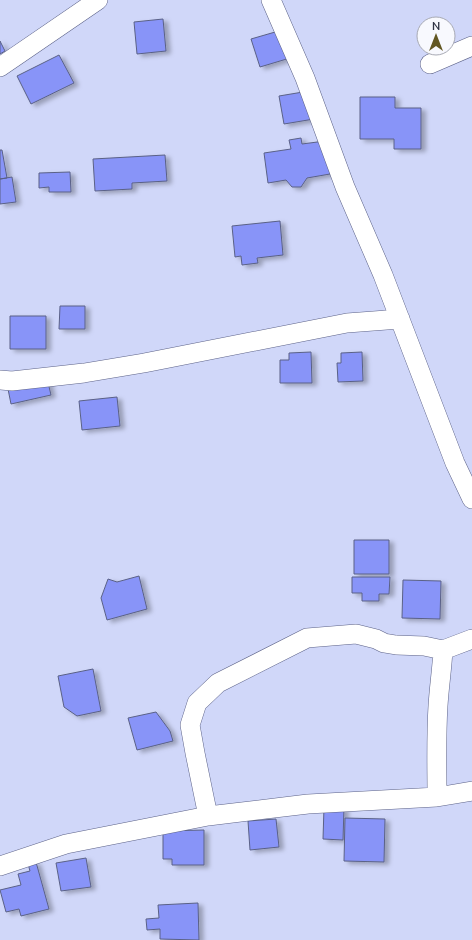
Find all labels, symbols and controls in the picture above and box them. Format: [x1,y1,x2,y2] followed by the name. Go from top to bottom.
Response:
[416,16,456,56] north arrow
[432,19,440,34] text: N

